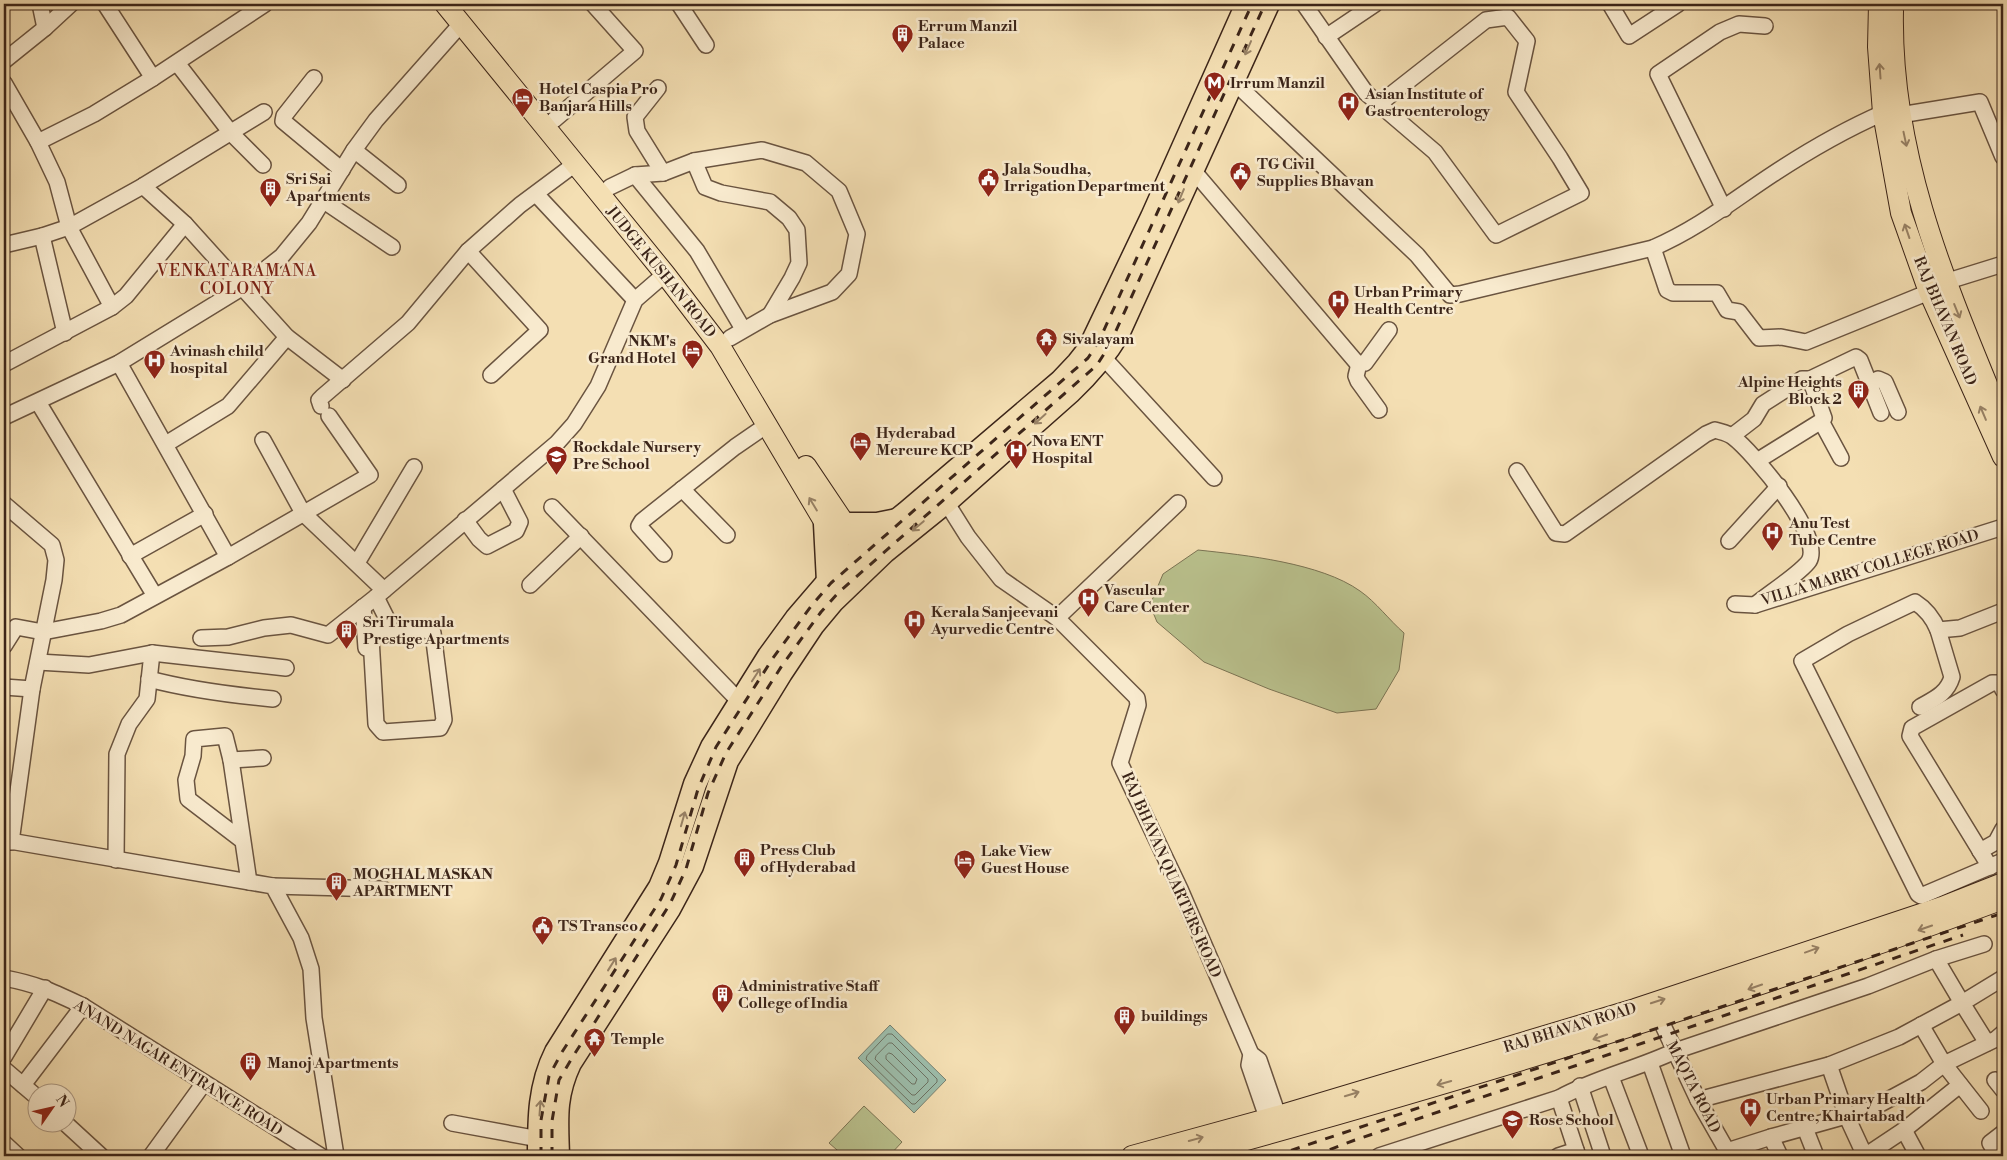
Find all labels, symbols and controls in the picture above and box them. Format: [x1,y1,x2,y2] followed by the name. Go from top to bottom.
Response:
[918,17,1018,53] place label: Errum Manzil Palace
[890,23,914,54] building icon: Errum Manzil Palace
[1243,40,1253,55] one-way arrow
[1875,63,1884,79] one-way arrow
[1202,71,1226,102] metro station icon: Irrum Manzil
[1230,74,1325,93] place label: Irrum Manzil
[539,80,658,116] place label: Hotel Caspia Pro Banjara Hills
[1364,85,1490,121] place label: Asian Institute of Gastroenterology
[511,86,535,117] hotel icon: Hotel Caspia Pro Banjara Hills
[1337,91,1361,122] hospital icon: Asian Institute of Gastroenterology
[1901,131,1910,147] one-way arrow
[1257,155,1375,191] place label: TG Civil Supplies Bhavan
[1002,160,1165,196] place label: Jala Soudha, Irrigation Department
[1229,161,1253,192] public building icon: TG Civil Supplies Bhavan
[976,166,1000,197] public building icon: Jala Soudha, Irrigation Department
[285,170,370,206] place label: Sri Sai Apartments
[258,176,282,207] building icon: Sri Sai Apartments
[1175,188,1185,203] one-way arrow
[601,202,720,342] street label: JUDGE KUSHAN ROAD
[1902,223,1911,239] one-way arrow
[1909,254,1981,388] street label: RAJ BHAVAN ROAD
[156,261,317,299] district label: VENKATARAMANA COLONY
[1354,283,1463,319] place label: Urban Primary Health Centre
[1326,289,1350,320] hospital icon: Urban Primary Health Centre
[1953,303,1962,318] one-way arrow
[1035,327,1059,358] temple icon: Sivalayam
[1063,330,1134,349] place label: Sivalayam
[588,332,676,368] place label: NKM's Grand Hotel
[680,338,704,369] hotel icon: NKM's Grand Hotel
[169,342,264,378] place label: Avinash child hospital
[142,348,166,379] hospital icon: Avinash child hospital
[1737,373,1842,409] place label: Alpine Heights Block 2
[1846,379,1870,410] building icon: Alpine Heights Block 2
[1978,406,1988,421] one-way arrow
[1034,413,1047,425] one-way arrow
[876,424,973,460] place label: Hyderabad Mercure KCP
[848,430,872,461] hotel icon: Hyderabad Mercure KCP
[1032,432,1103,468] place label: Nova ENT Hospital
[573,438,701,474] place label: Rockdale Nursery Pre School
[1004,438,1028,469] hospital icon: Nova ENT Hospital
[545,444,569,475] school or university icon: Rockdale Nursery Pre School
[808,498,818,512] one-way arrow
[1788,514,1876,550] place label: Anu Test Tube Centre
[911,520,924,531] one-way arrow
[1761,520,1785,551] hospital icon: Anu Test Tube Centre
[1758,526,1981,611] street label: VILLA MARRY COLLEGE ROAD
[1103,581,1190,617] place label: Vascular Care Center
[1076,587,1100,618] hospital icon: Vascular Care Center
[930,603,1059,639] place label: Kerala Sanjeevani Ayurvedic Centre
[903,609,927,640] hospital icon: Kerala Sanjeevani Ayurvedic Centre
[363,613,509,649] place label: Sri Tirumala Prestige Apartments
[335,619,359,650] building icon: Sri Tirumala Prestige Apartments
[752,669,762,683] one-way arrow
[1117,769,1225,981] street label: RAJ BHAVAN QUARTERS ROAD
[679,812,688,828] one-way arrow
[760,841,857,877] place label: Press Club of Hyderabad
[981,842,1069,878] place label: Lake View Guest House
[732,847,756,878] building icon: Press Club of Hyderabad
[953,848,977,879] hotel icon: Lake View Guest House
[352,865,493,901] place label: MOGHAL MASKAN APARTMENT
[325,871,349,902] building icon: MOGHAL MASKAN APARTMENT
[530,914,554,945] public building icon: TS Transco
[558,917,638,936] place label: TS Transco
[1917,924,1933,933] one-way arrow
[1804,945,1820,954] one-way arrow
[607,958,617,972] one-way arrow
[737,977,880,1013] place label: Administrative Staff College of India
[710,983,734,1014] building icon: Administrative Staff College of India
[1747,983,1763,992] one-way arrow
[69,995,286,1140] street label: ANAND NAGAR ENTRANCE ROAD
[1650,996,1665,1005] one-way arrow
[1501,999,1639,1057] street label: RAJ BHAVAN ROAD
[1113,1004,1137,1035] building icon: buildings
[1141,1007,1208,1026] place label: buildings
[583,1027,607,1058] temple icon: Temple
[611,1030,664,1049] place label: Temple
[1592,1032,1608,1042] one-way arrow
[1662,1038,1724,1136] street label: MAQTA ROAD
[239,1051,263,1082] building icon: Manoj Apartments
[267,1054,399,1073] place label: Manoj Apartments
[1437,1078,1453,1088] one-way arrow
[28,1082,78,1132] north arrow
[1343,1089,1359,1099] one-way arrow
[1766,1090,1926,1126] place label: Urban Primary Health Centre, Khairtabad
[51,1092,73,1111] text: N
[1738,1096,1762,1127] hospital icon: Urban Primary Health Centre, Khairtabad
[535,1100,544,1116] one-way arrow
[1501,1108,1525,1139] school or university icon: Rose School
[1529,1111,1614,1130] place label: Rose School
[1187,1133,1203,1143] one-way arrow

